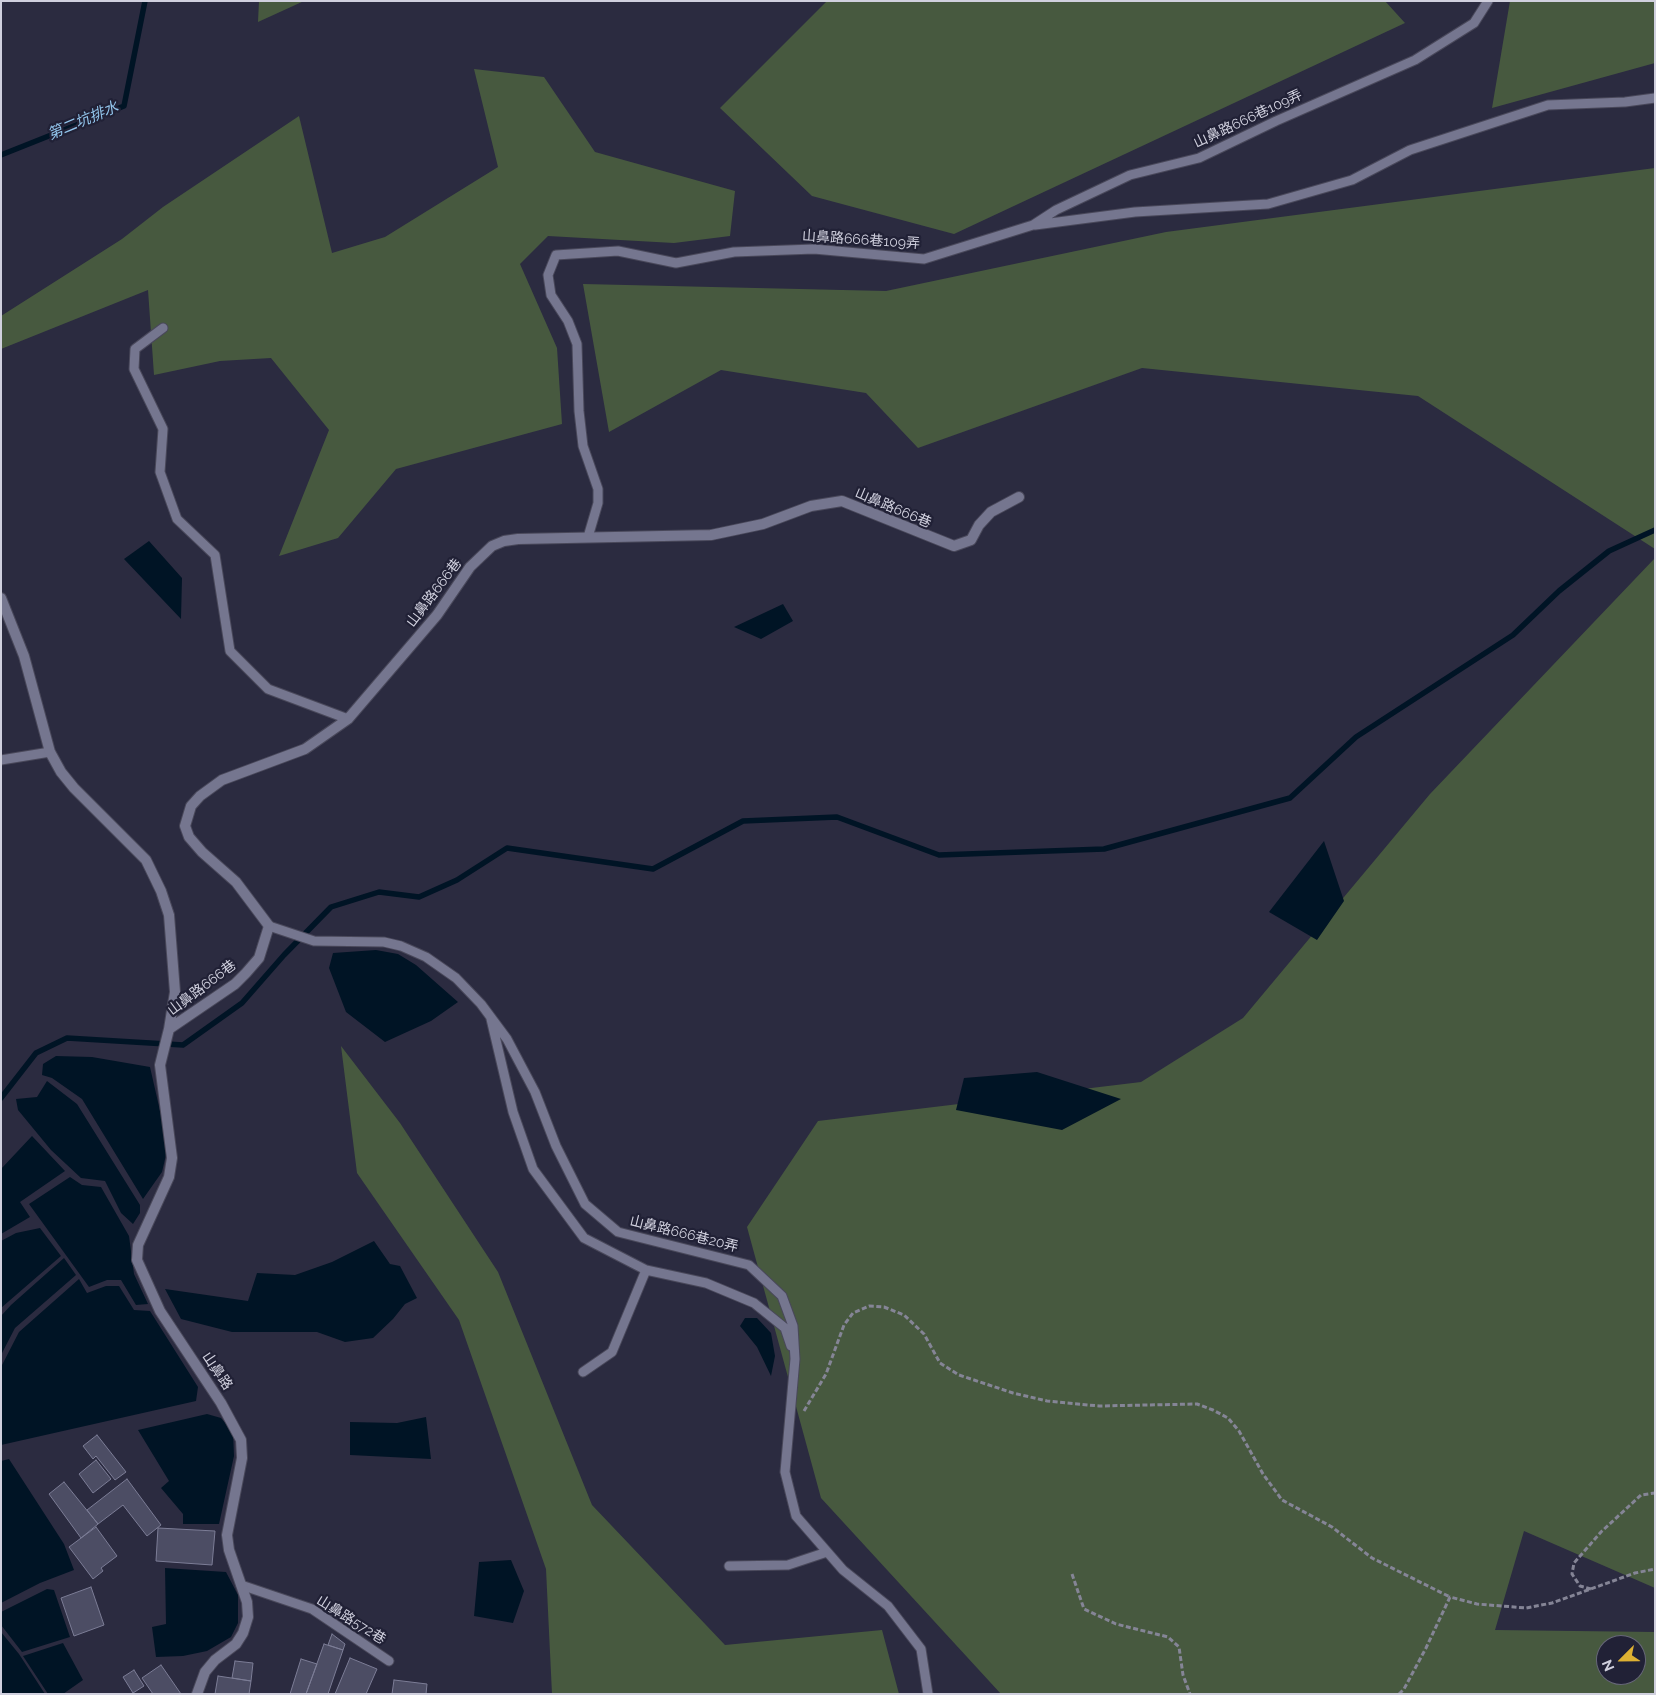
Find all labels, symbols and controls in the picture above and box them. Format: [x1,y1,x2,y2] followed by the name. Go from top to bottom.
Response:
[1191,86,1305,152] street label: 山鼻路666巷109弄
[45,98,121,144] water label: 第二坑排水
[802,228,920,252] street label: 山鼻路666巷109弄
[852,484,934,532] street label: 山鼻路666巷
[403,555,465,631] street label: 山鼻路666巷
[164,957,240,1019] street label: 山鼻路666巷
[628,1212,740,1256] street label: 山鼻路666巷20弄
[198,1349,236,1393] street label: 山鼻路
[313,1592,389,1648] street label: 山鼻路572巷
[1596,1635,1646,1685] north arrow
[1599,1657,1618,1674] text: N

